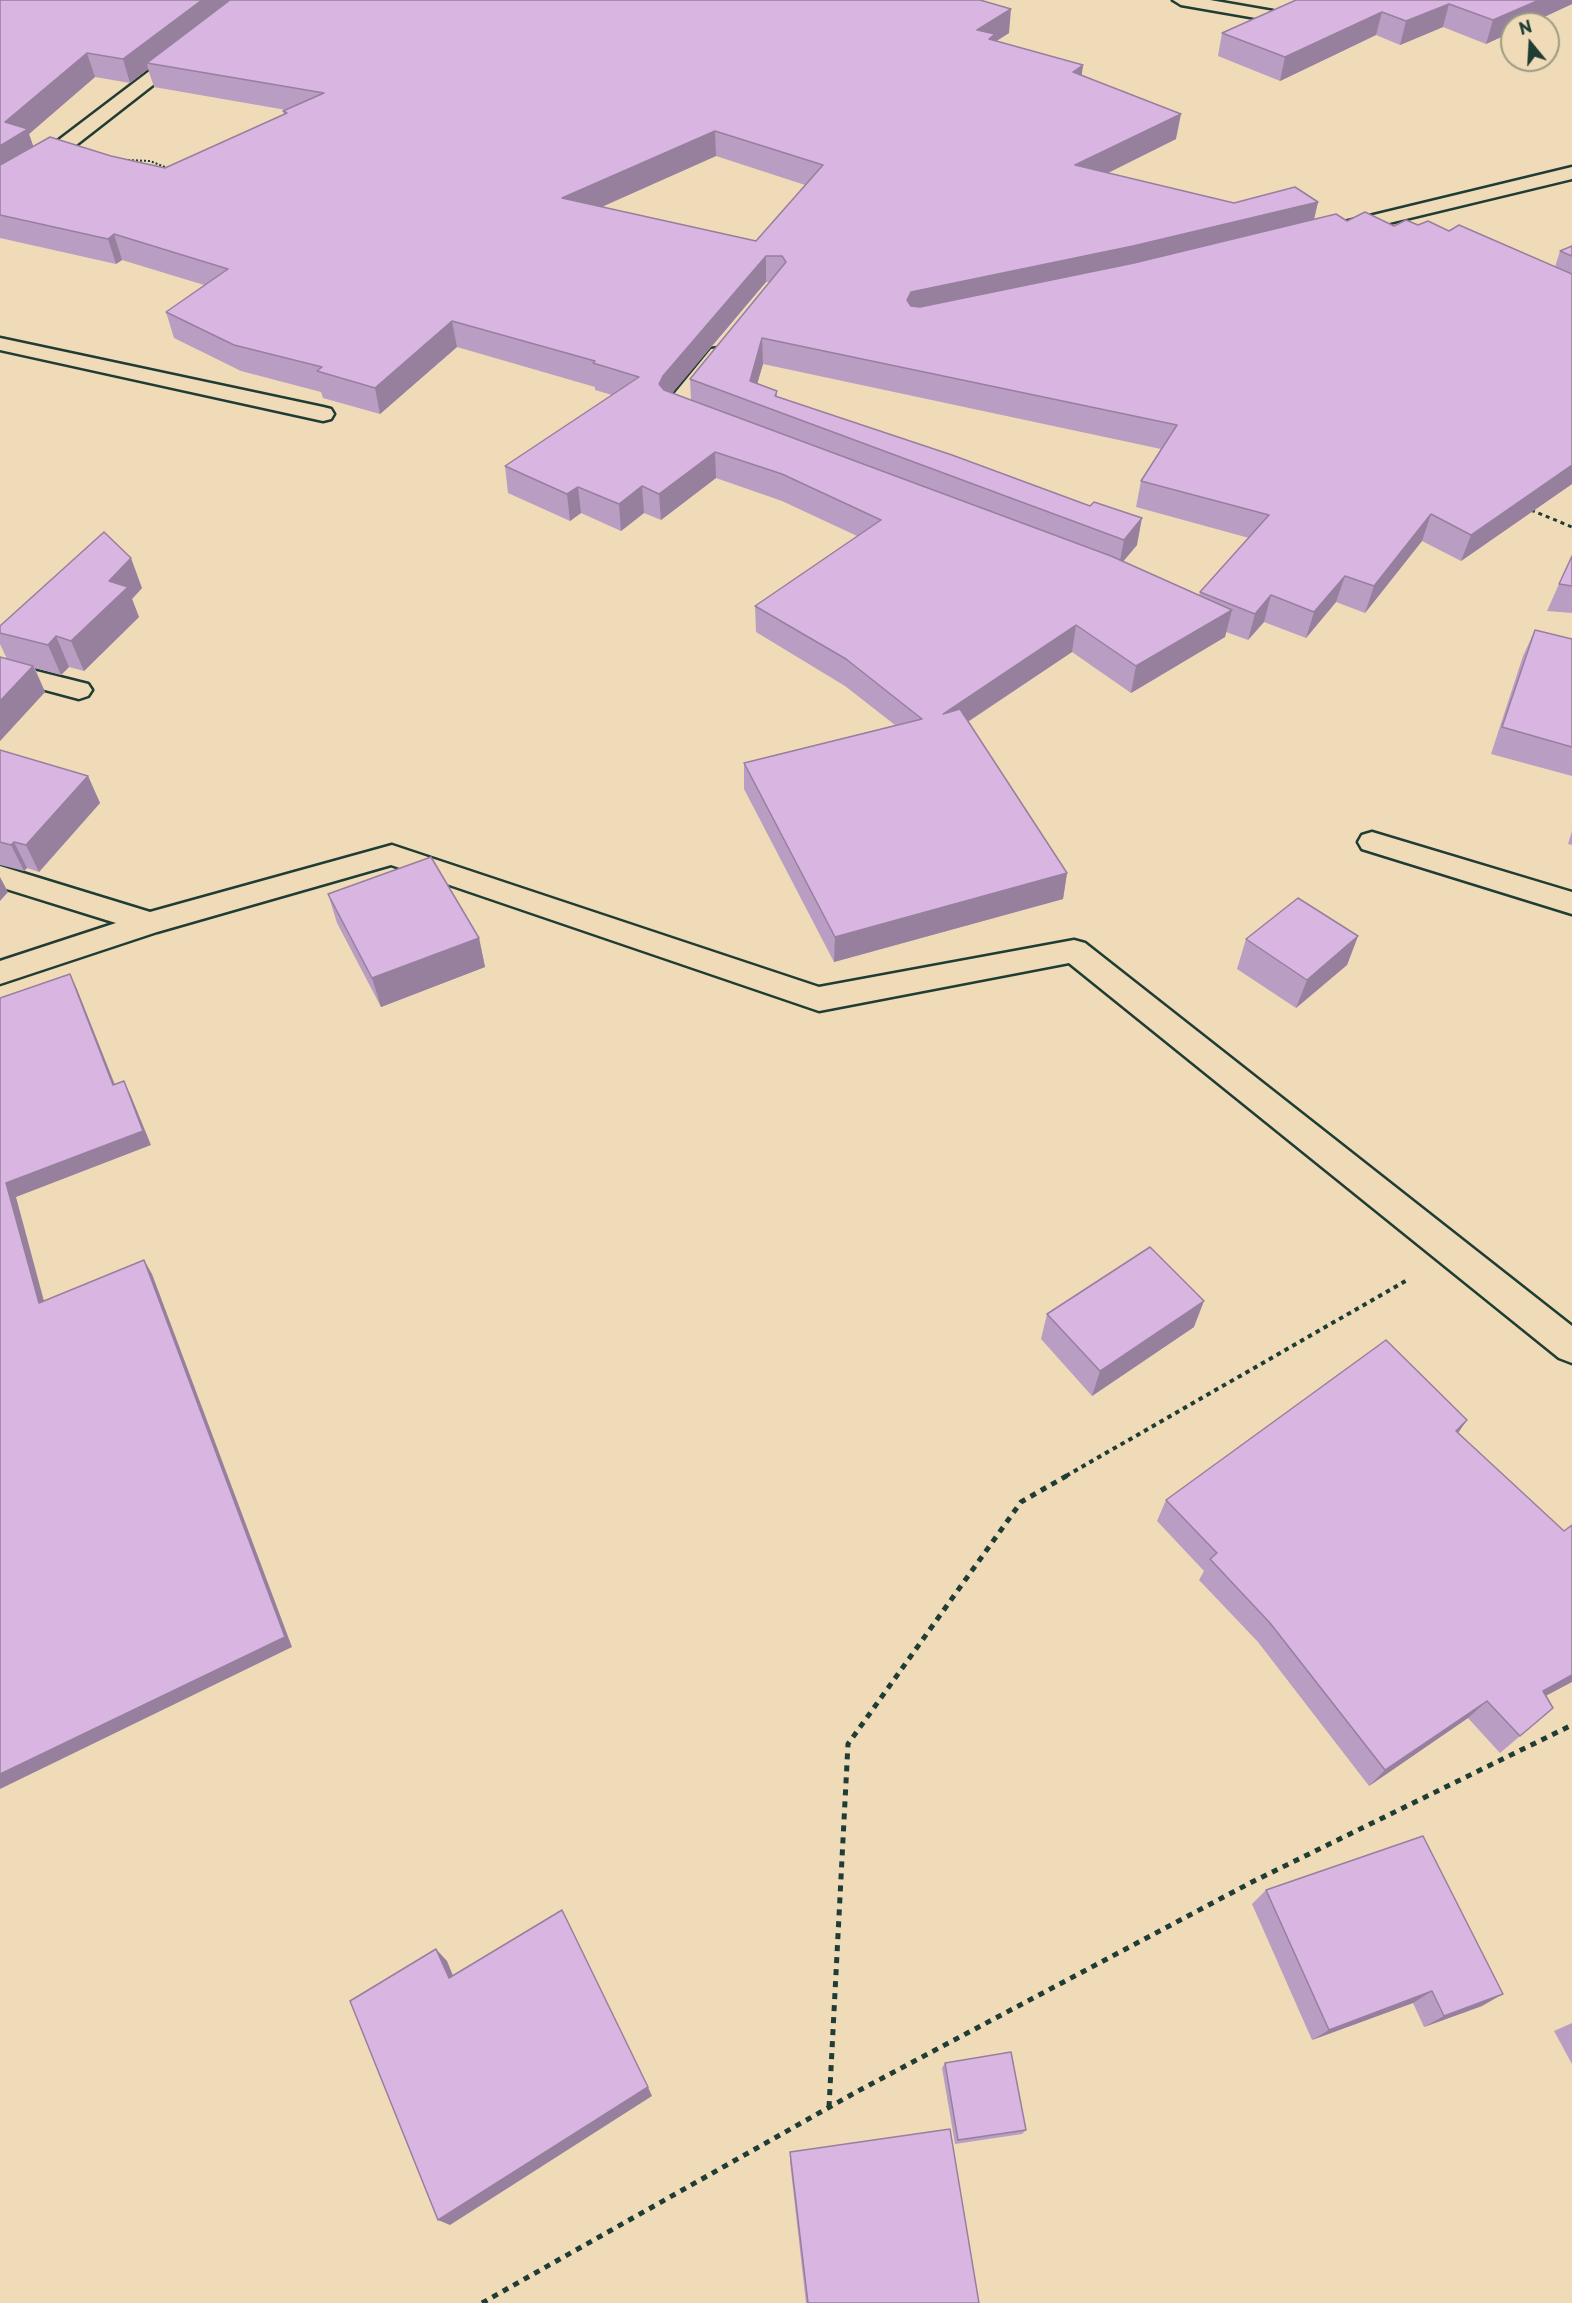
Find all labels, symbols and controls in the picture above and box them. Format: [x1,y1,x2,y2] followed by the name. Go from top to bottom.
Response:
[1500,12,1560,72] north arrow
[1515,13,1535,40] text: N

